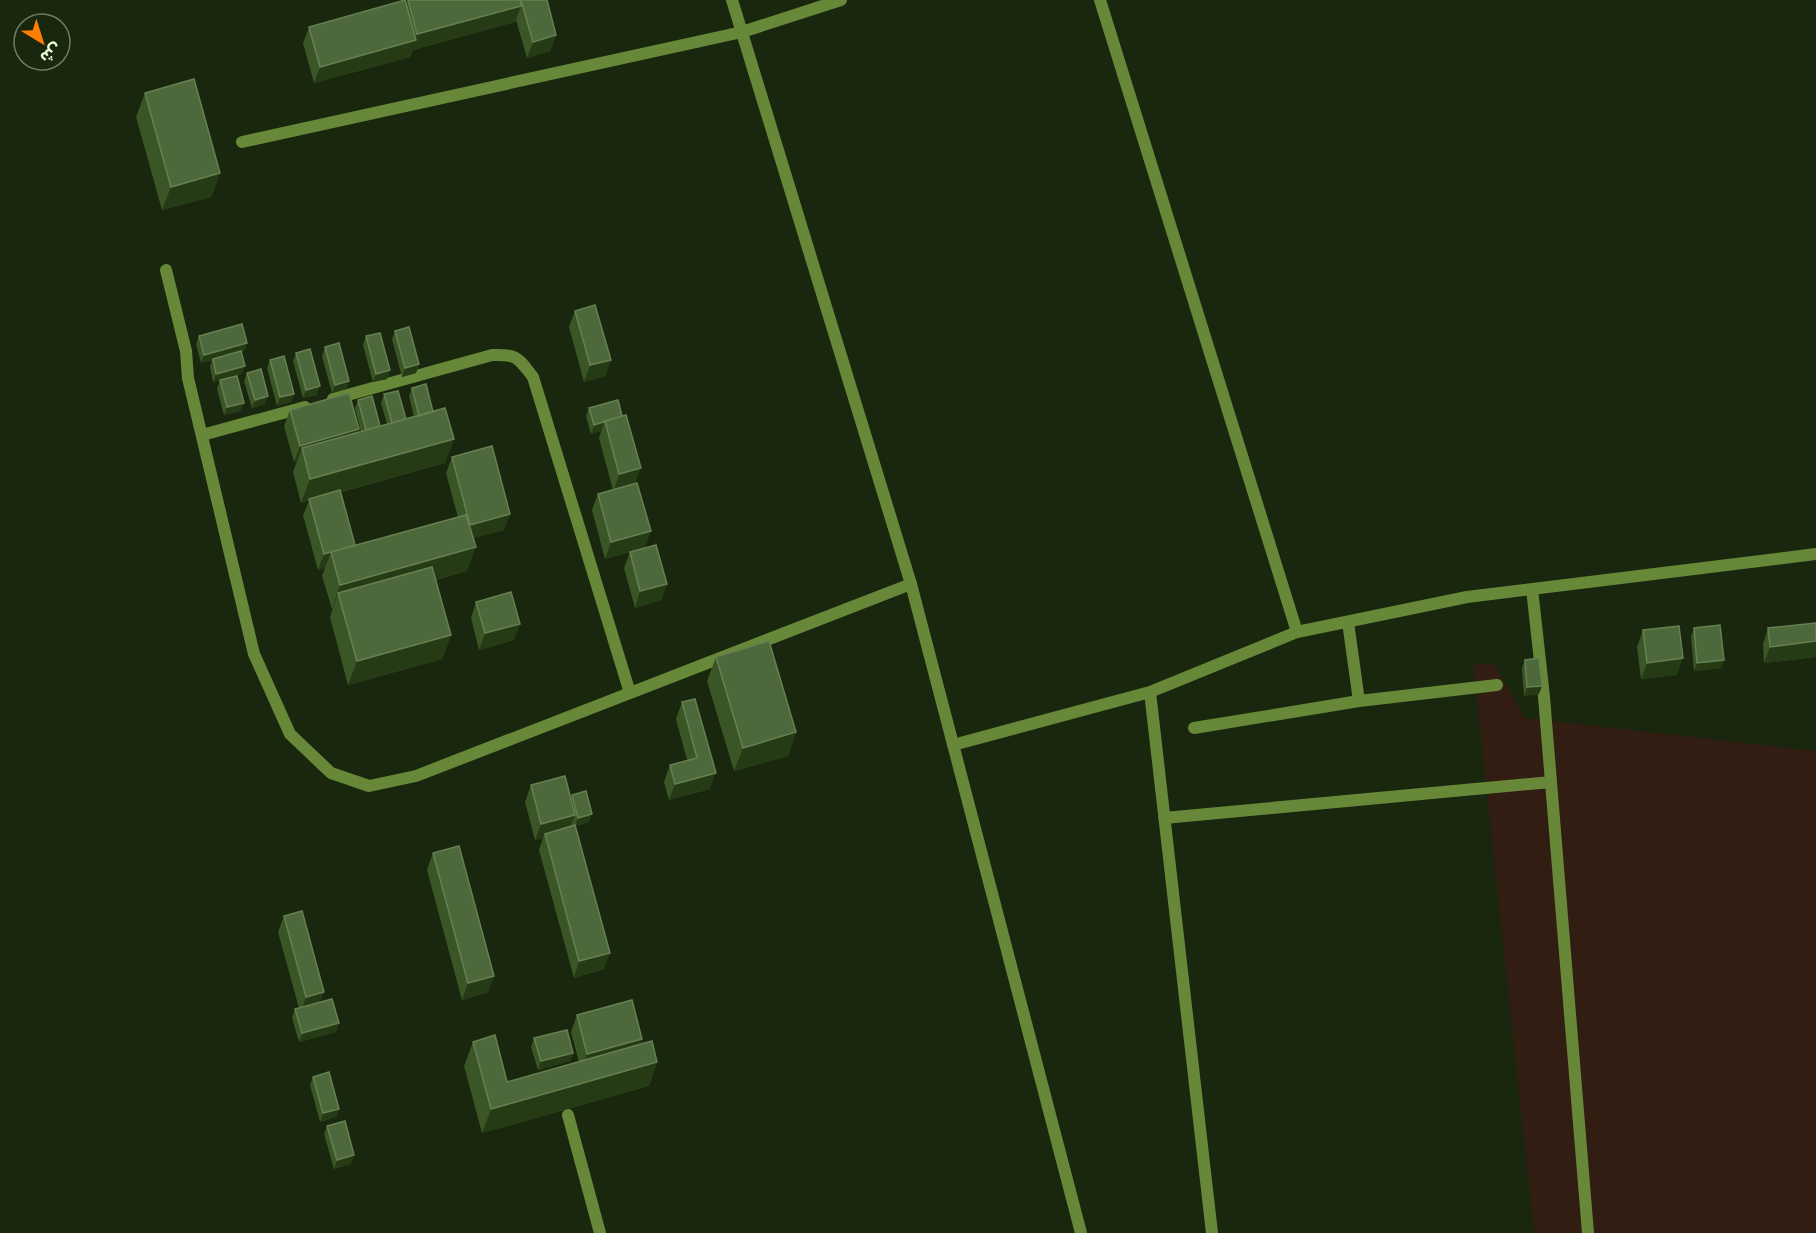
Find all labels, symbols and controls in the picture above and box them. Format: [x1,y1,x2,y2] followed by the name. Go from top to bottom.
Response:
[12,12,72,72] north arrow
[36,39,66,68] text: ش

